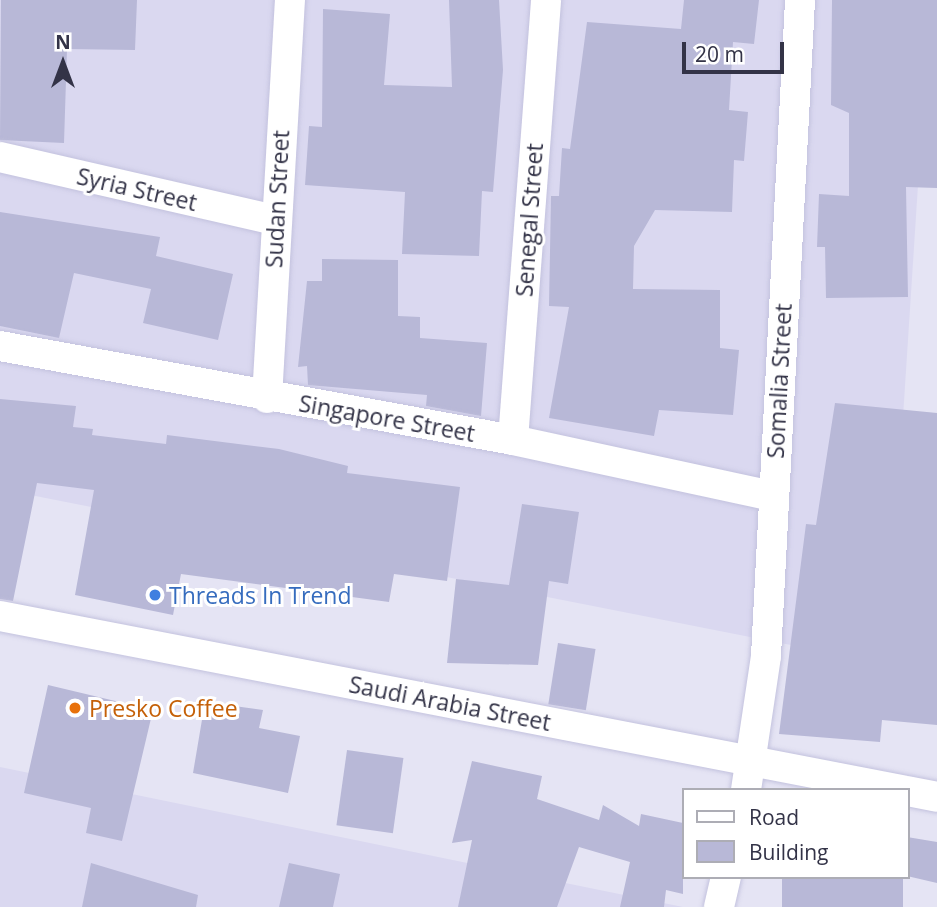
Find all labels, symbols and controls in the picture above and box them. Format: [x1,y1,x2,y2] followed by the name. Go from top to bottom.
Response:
[28,28,98,98] north arrow
[685,28,786,72] scale bar
[55,29,71,55] text: N
[695,40,744,68] text: 20 m
[260,129,294,269] street label: Sudan Street
[510,142,548,298] street label: Senegal Street
[74,162,200,216] street label: Syria Street
[761,303,797,459] street label: Somalia Street
[297,389,477,447] street label: Singapore Street
[169,581,352,609] place label: Threads In Trend
[147,587,163,603] marker: Threads In Trend
[347,670,553,736] street label: Saudi Arabia Street
[89,694,238,722] place label: Presko Coffee
[67,700,83,716] marker: Presko Coffee
[682,788,909,879] legend
[749,803,799,831] text: Road
[749,838,828,866] text: Building

